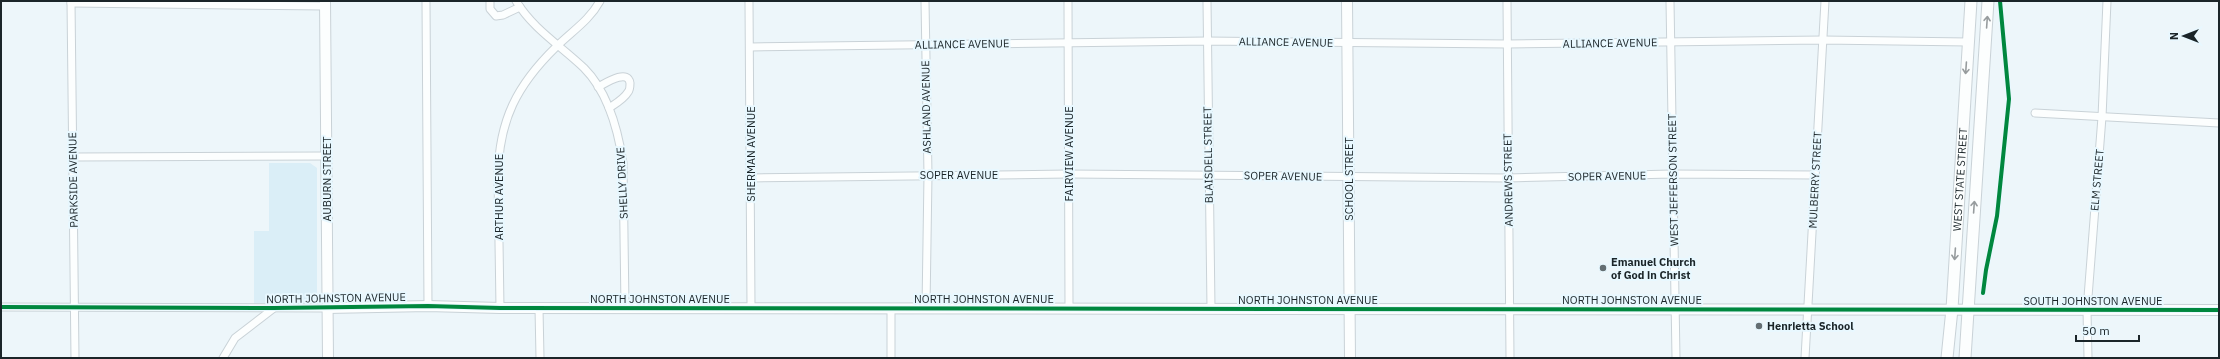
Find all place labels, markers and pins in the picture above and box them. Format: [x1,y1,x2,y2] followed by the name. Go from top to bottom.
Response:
[1611,255,1696,282] place label: Emanuel Church of God in Christ
[1598,263,1608,273] marker: Emanuel Church of God in Christ
[1767,319,1854,333] place label: Henrietta School
[1754,321,1764,331] marker: Henrietta School

